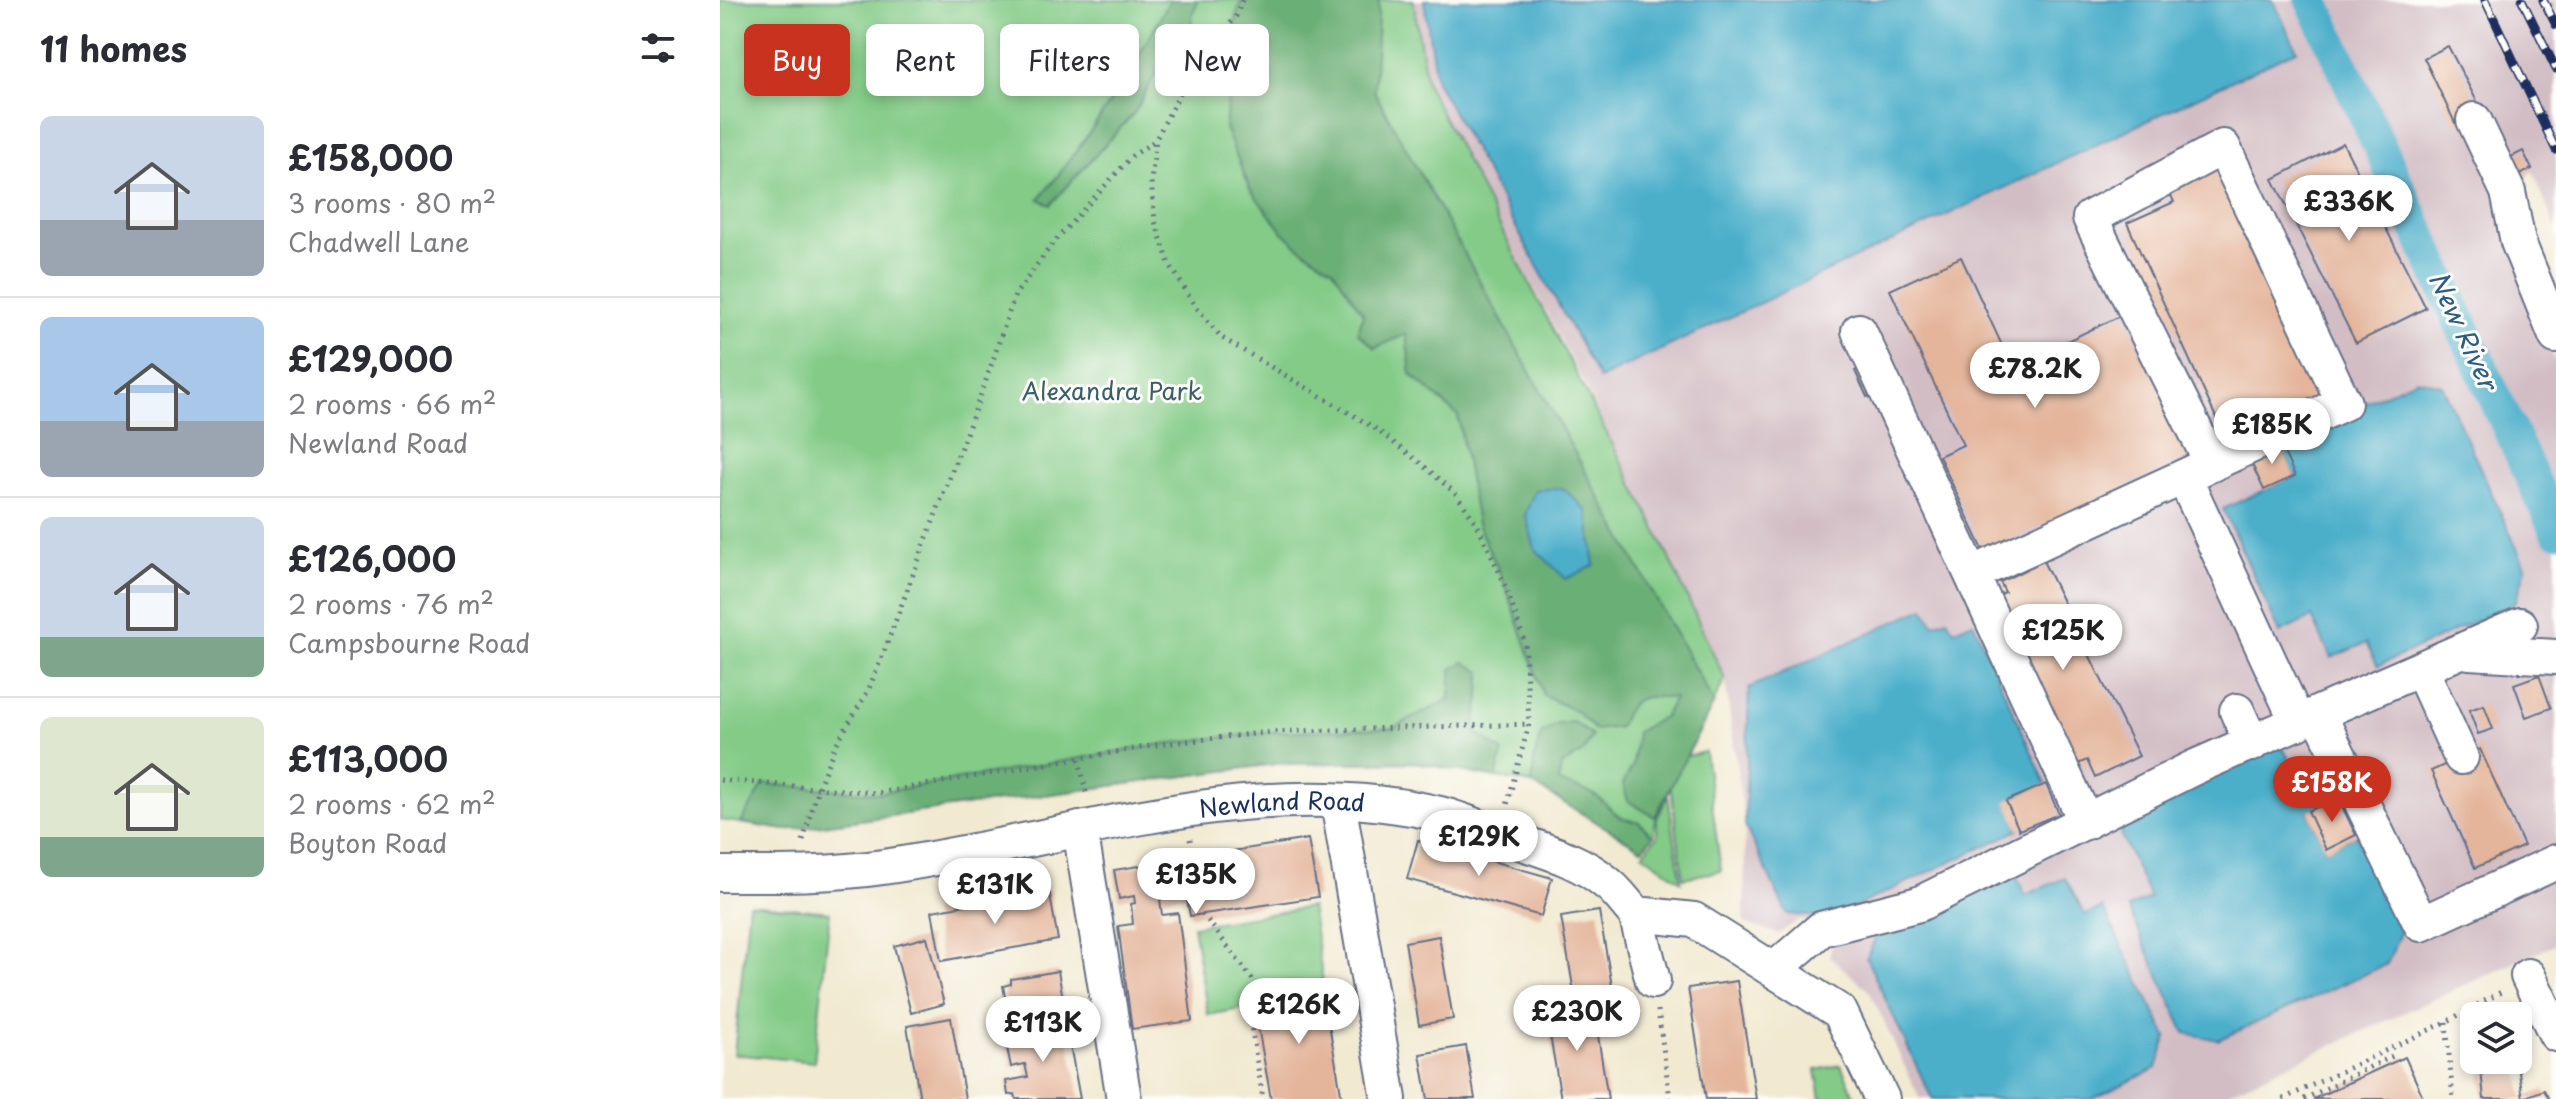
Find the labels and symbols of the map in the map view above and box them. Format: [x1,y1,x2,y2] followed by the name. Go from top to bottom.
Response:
[2293,175,2405,243] pin: £336K
[2420,264,2510,399] water label: New River
[1970,342,2100,410] pin: £78.2K
[1022,372,1202,408] park label: Alexandra Park
[2216,398,2328,466] pin: £185K
[2007,604,2119,672] pin: £125K
[2276,756,2388,824] pin: £158K
[1197,782,1366,826] street label: Newland Road
[1423,810,1535,878] pin: £129K
[1140,848,1252,916] pin: £135K
[939,858,1051,926] pin: £131K
[1243,978,1355,1046] pin: £126K
[1521,985,1633,1053] pin: £230K
[987,996,1099,1064] pin: £113K

